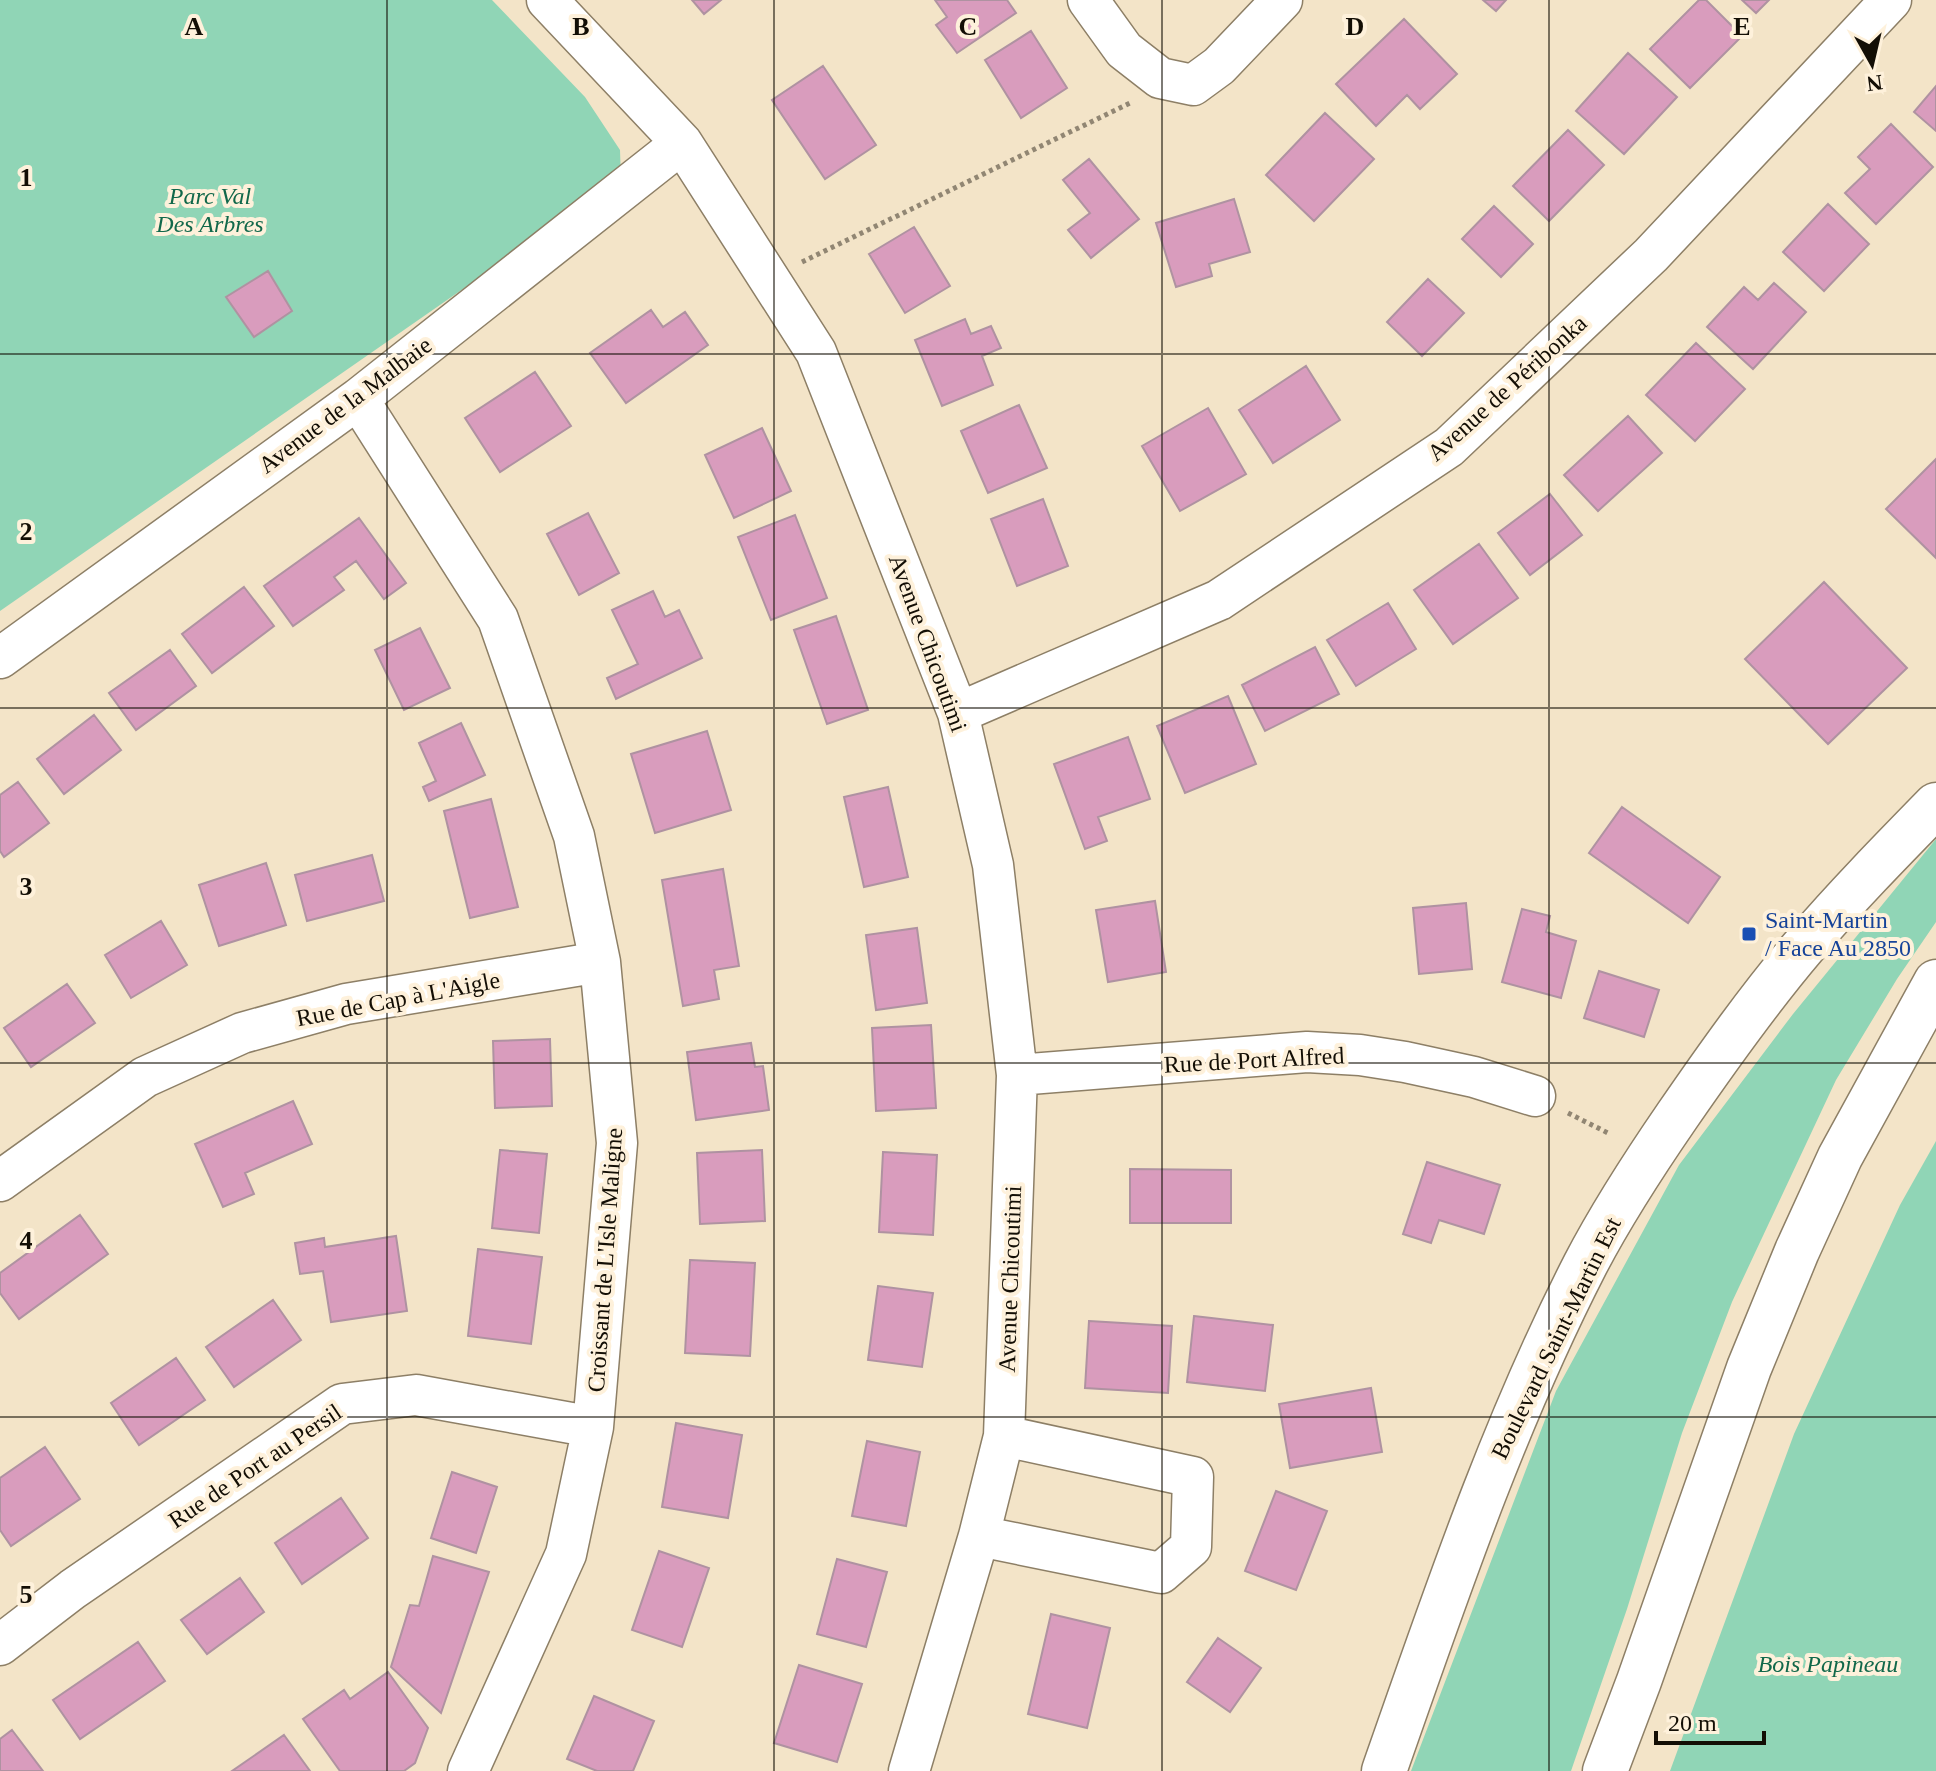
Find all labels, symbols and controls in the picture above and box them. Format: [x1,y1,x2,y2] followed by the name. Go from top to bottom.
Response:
[185,12,204,41] text: A
[572,12,590,41] text: B
[959,12,977,41] text: C
[1346,12,1364,41] text: D
[1733,12,1751,41] text: E
[1832,24,1912,104] north arrow
[1865,70,1884,97] text: N
[20,163,33,192] text: 1
[155,183,264,237] park label: Parc Val Des Arbres
[1422,310,1592,466] street label: Avenue de Péribonka
[254,332,436,478] street label: Avenue de la Malbaie
[20,517,33,546] text: 2
[884,551,972,736] street label: Avenue Chicoutimi
[20,872,33,901] text: 3
[1765,907,1911,961] place label: Saint-Martin / Face Au 2850
[1740,925,1758,943] marker: Saint-Martin / Face Au 2850
[294,966,502,1032] street label: Rue de Cap à L'Aigle
[1163,1042,1345,1078] street label: Rue de Port Alfred
[583,1127,627,1393] street label: Croissant de L'Isle Maligne
[994,1185,1026,1373] street label: Avenue Chicoutimi
[1486,1213,1626,1463] street label: Boulevard Saint-Martin Est
[20,1226,33,1255] text: 4
[164,1398,347,1533] street label: Rue de Port au Persil
[20,1580,33,1609] text: 5
[1758,1651,1898,1677] park label: Bois Papineau
[1656,1695,1764,1745] scale bar
[1668,1710,1717,1736] text: 20 m

